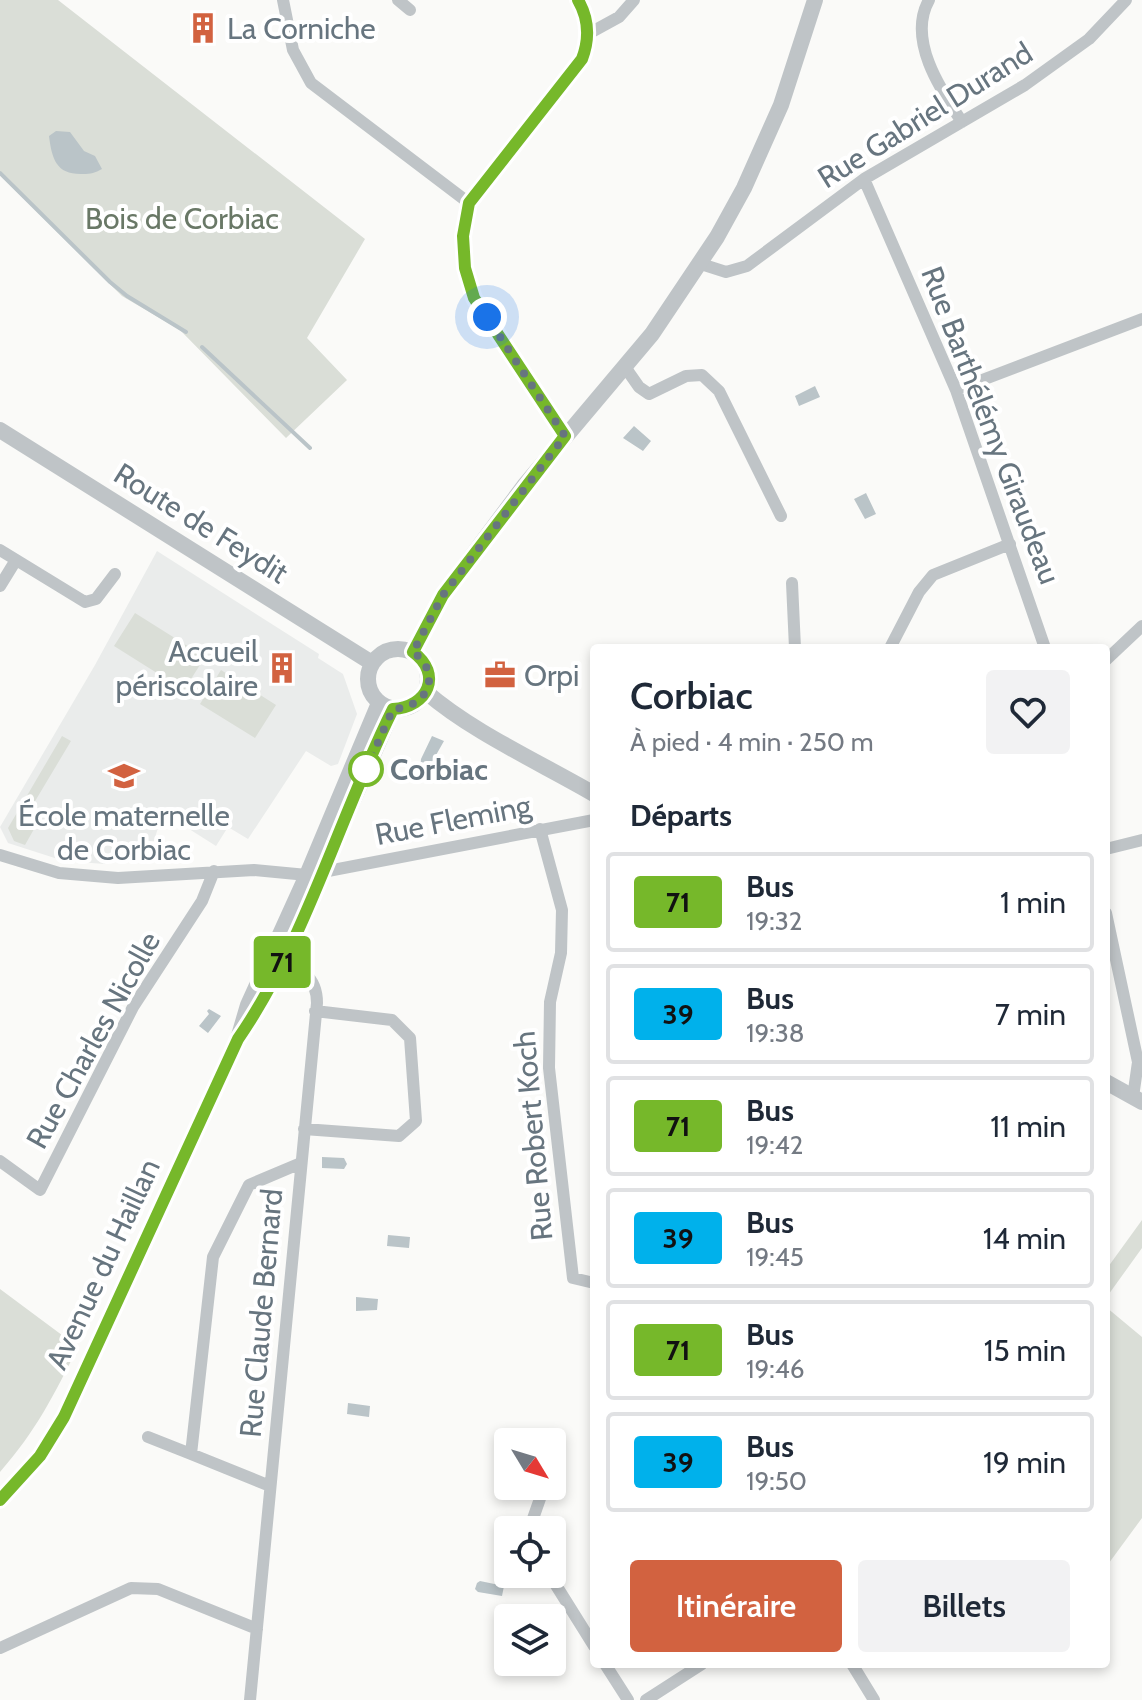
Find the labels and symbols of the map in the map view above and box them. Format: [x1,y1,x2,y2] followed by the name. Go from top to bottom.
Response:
[227,10,376,47] place label: La Corniche
[186,11,220,45] building icon: La Corniche
[811,34,1039,196] street label: Rue Gabriel Durand
[85,200,279,237] park label: Bois de Corbiac
[913,261,1069,589] street label: Rue Barthélémy Giraudeau
[467,297,507,337] your location
[107,455,295,591] street label: Route de Feydit
[115,633,258,704] place label: Accueil périscolaire
[265,651,299,685] building icon: Accueil périscolaire
[524,657,579,694] place label: Orpi
[483,658,517,692] office icon: Orpi
[390,751,488,788] place label: Corbiac
[349,752,383,786] marker: Corbiac
[107,759,141,793] school or university icon: École maternelle de Corbiac
[372,787,535,853] street label: Rue Fleming
[18,797,230,868] place label: École maternelle de Corbiac
[18,925,168,1155] street label: Rue Charles Nicolle
[246,936,318,988] line badge: 71
[505,1030,561,1242] street label: Rue Robert Koch
[38,1153,168,1375] street label: Avenue du Haillan
[232,1187,290,1439] street label: Rue Claude Bernard
[494,1428,566,1500] north arrow

